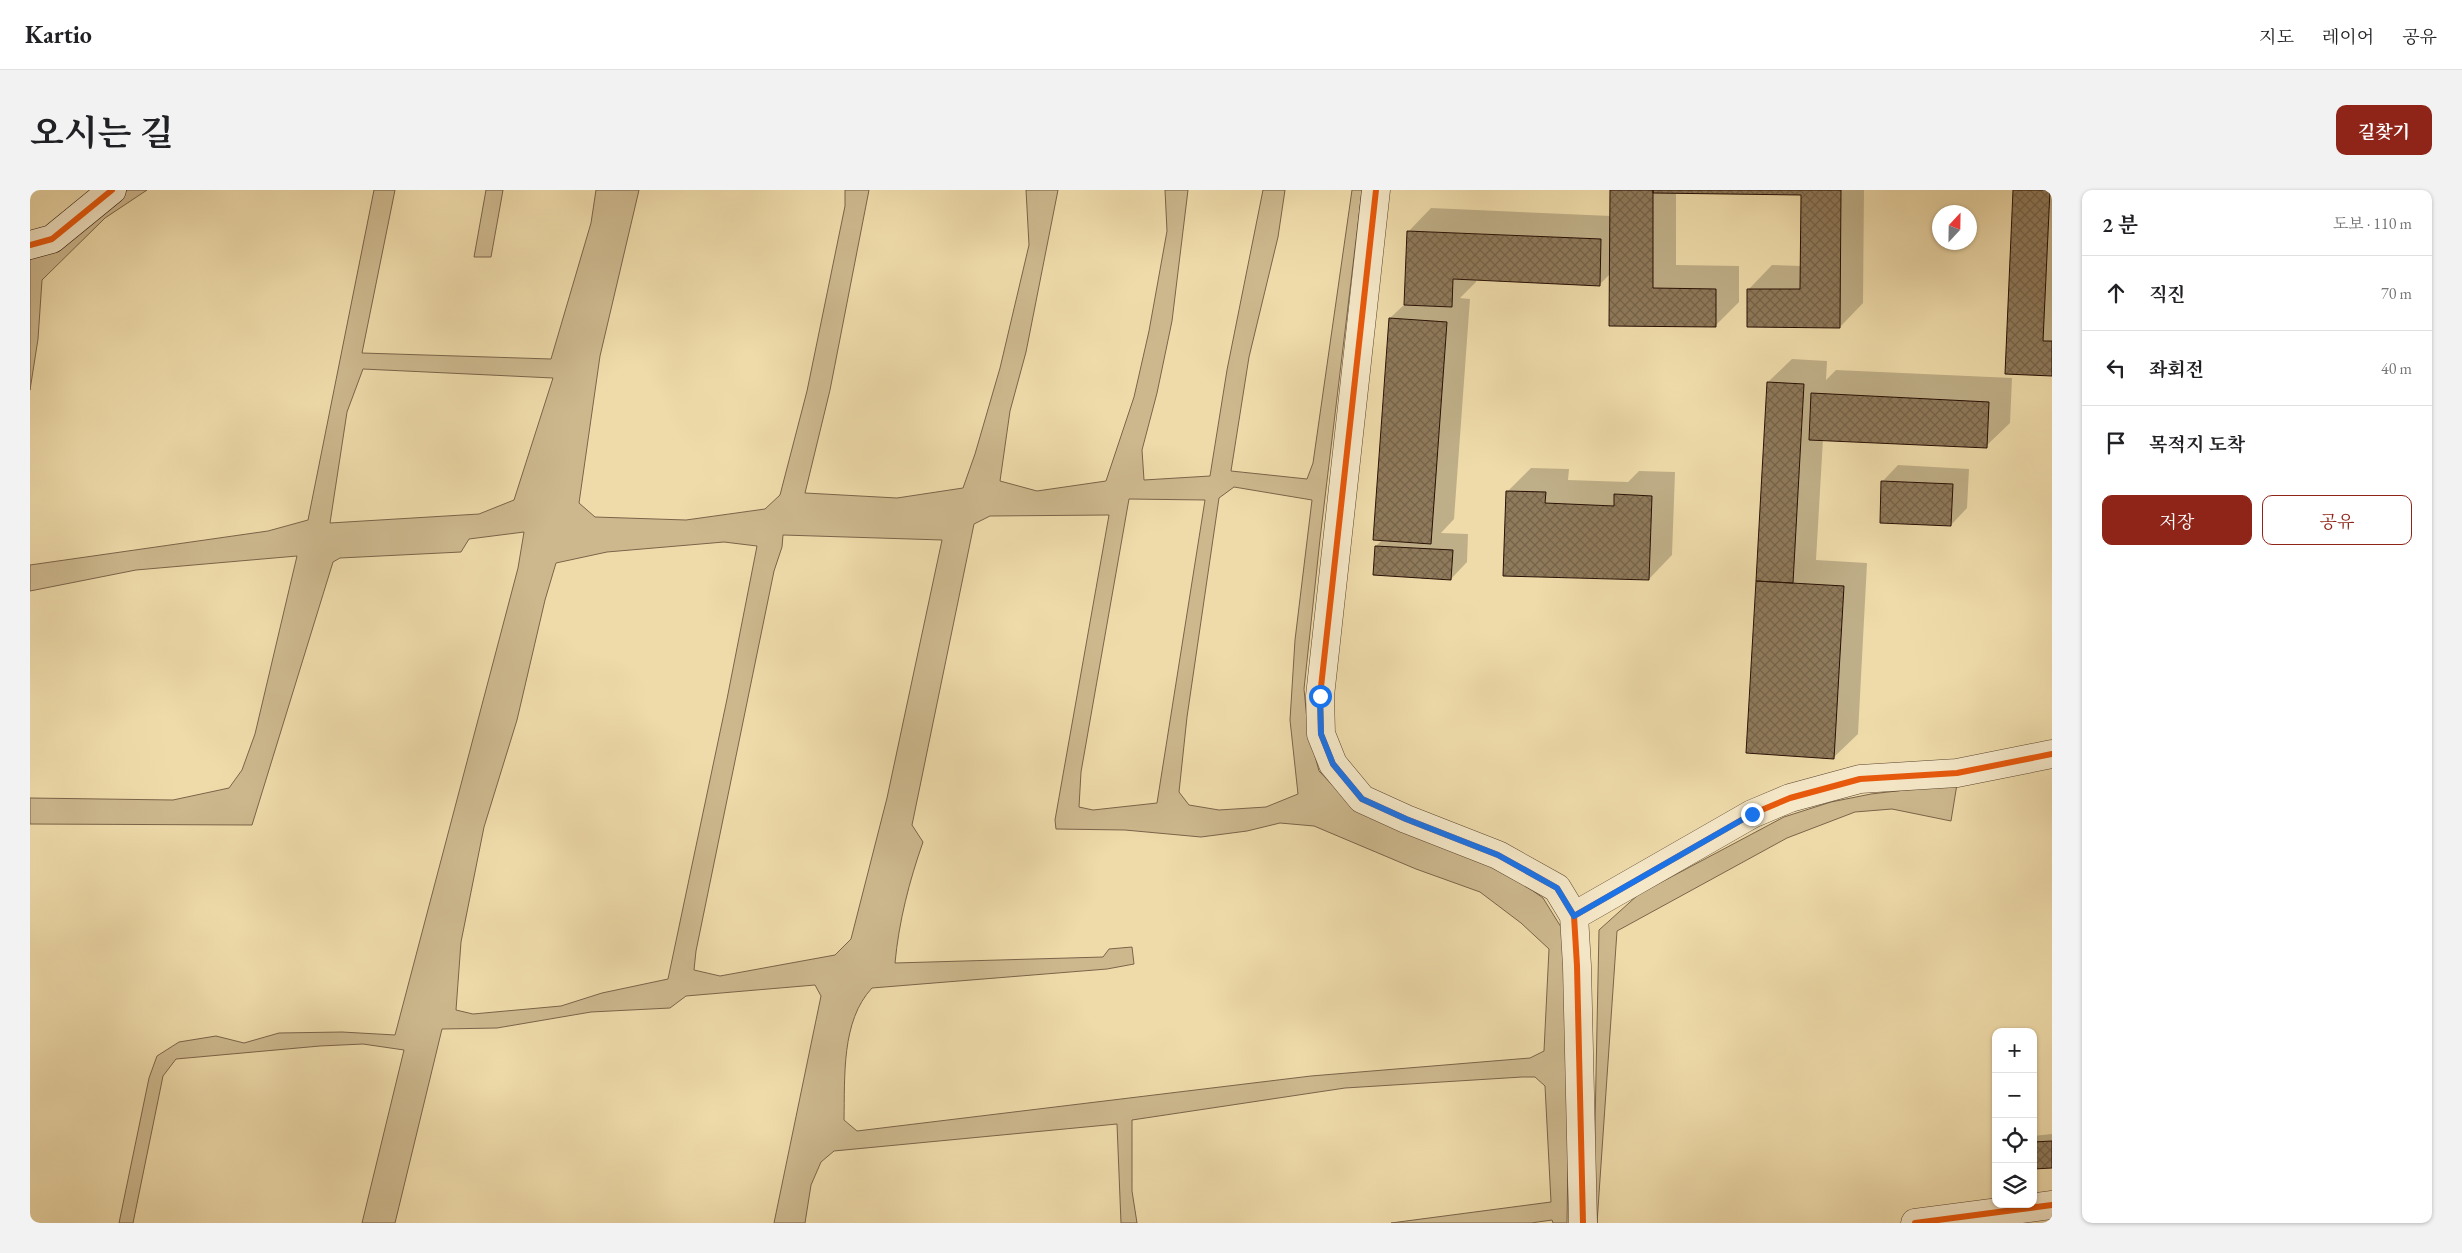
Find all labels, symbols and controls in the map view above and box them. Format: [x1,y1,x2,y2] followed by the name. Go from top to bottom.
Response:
[25,19,92,50] text: Kartio
[2259,25,2294,48] text: 지도
[2322,25,2374,48] text: 레이어
[2402,25,2437,48] text: 공유
[2336,105,2432,155] button: 길찾기
[30,110,174,155] text: 오시는 길
[1932,205,1977,250] north arrow
[2102,211,2138,238] text: 2 분
[2333,213,2412,234] text: 도보 · 110 m
[2102,279,2130,307] icon: ahead
[2149,282,2186,307] text: 직진
[2381,283,2412,304] text: 70 m
[2102,354,2130,382] icon: left
[2149,357,2204,382] text: 좌회전
[2381,358,2412,379] text: 40 m
[2102,429,2130,457] icon: arrive
[2149,432,2245,457] text: 목적지 도착
[2102,495,2252,545] button: 저장
[2262,495,2412,545] button: 공유
[1309,685,1332,708] route start
[1741,803,1764,826] route end
[1992,1028,2037,1208] map controls
[1992,1028,2037,1073] button: +
[1992,1073,2037,1118] button: −
[1992,1118,2037,1163] button: locate
[1992,1163,2037,1208] button: layers

